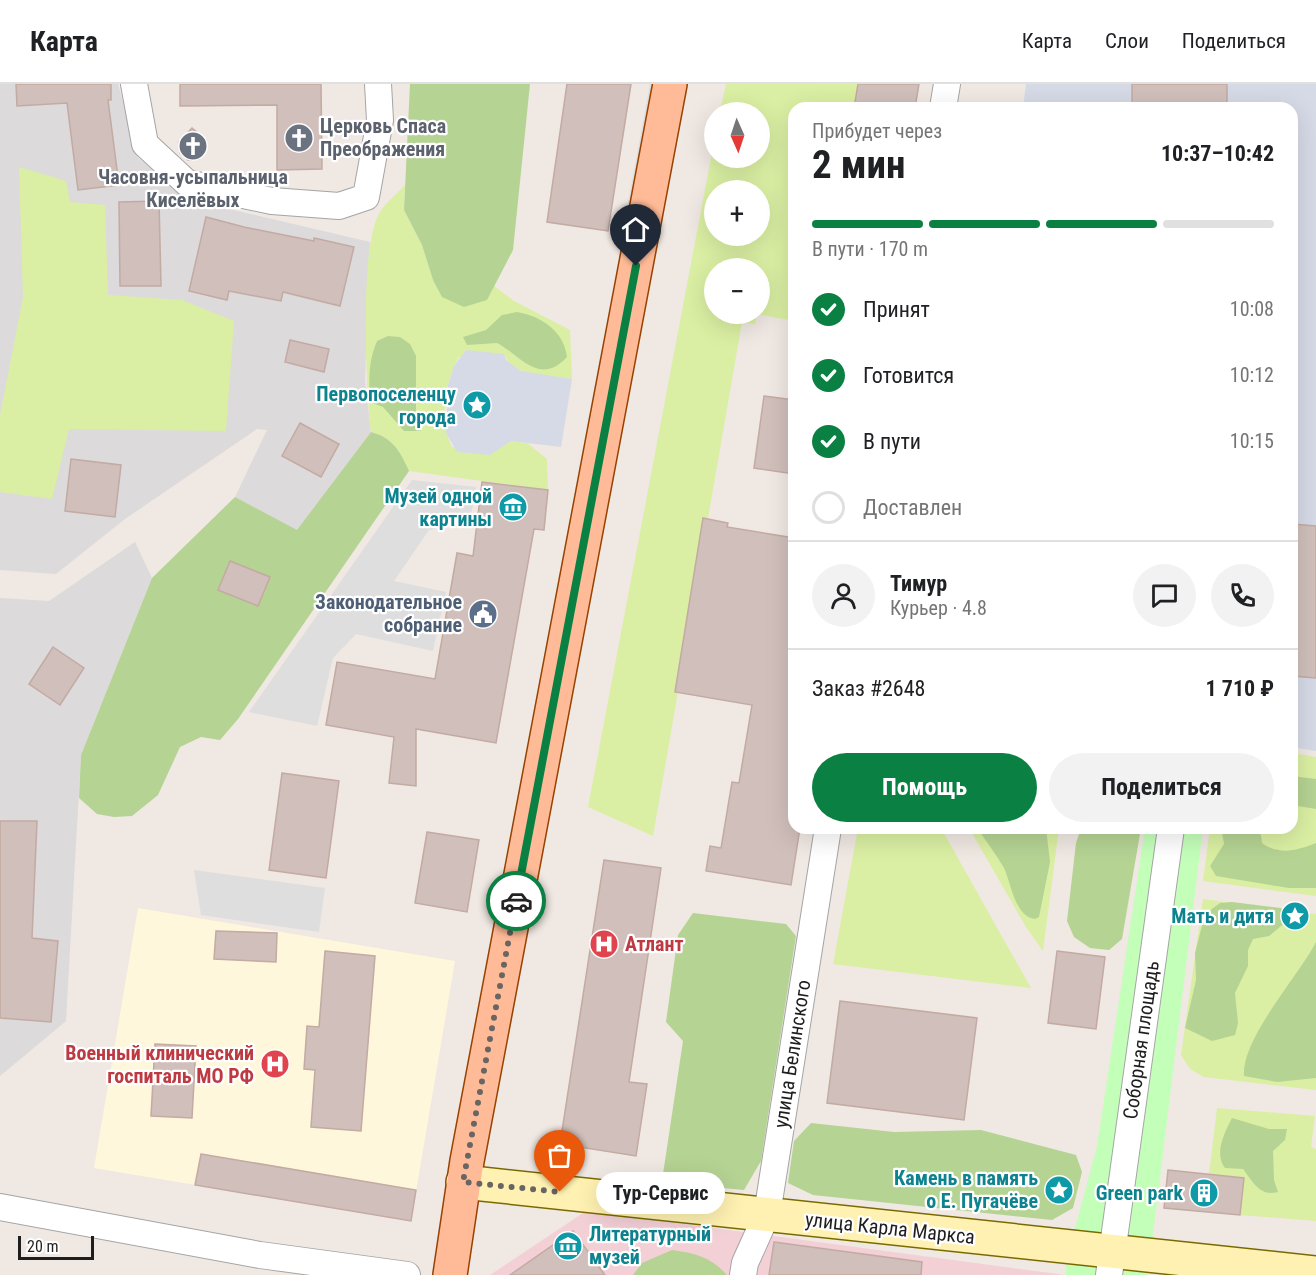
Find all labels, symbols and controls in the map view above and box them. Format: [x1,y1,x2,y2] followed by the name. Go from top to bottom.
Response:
[30,25,98,58] text: Карта
[1022,29,1072,53] text: Карта
[1105,29,1149,53] text: Слои
[1182,29,1286,53] text: Поделиться
[704,102,770,168] north arrow
[704,102,770,324] map controls
[320,114,446,161] place label: Церковь Спаса Преображения
[812,119,942,143] text: Прибудет через
[283,122,315,154] church icon: Церковь Спаса Преображения
[177,130,209,162] church icon: Часовня-усыпальница Киселёвых
[1161,141,1274,166] text: 10:37–10:42
[812,142,906,188] text: 2 мин
[98,165,288,212] place label: Часовня-усыпальница Киселёвых
[704,180,770,246] button: +
[610,204,661,266] pin
[619,213,652,246] icon: home
[812,237,928,261] text: В пути · 170 m
[704,258,770,324] button: −
[812,293,845,326] icon: check
[863,297,930,322] text: Принят
[1230,297,1274,321] text: 10:08
[812,359,845,392] icon: check
[863,363,954,388] text: Готовится
[1230,363,1274,387] text: 10:12
[316,382,456,429] place label: Первопоселенцу города
[461,389,493,421] place icon: Первопоселенцу города
[812,425,845,458] icon: check
[863,429,921,454] text: В пути
[1230,429,1274,453] text: 10:15
[384,484,492,531] place label: Музей одной картины
[497,491,529,523] museum icon: Музей одной картины
[863,495,962,520] text: Доставлен
[812,564,875,627] button: person
[1133,564,1196,627] button: chat
[1211,564,1274,627] button: phone
[890,571,947,596] text: Тимур
[315,590,462,637] place label: Законодательное собрание
[890,596,987,620] text: Курьер · 4.8
[467,598,499,630] public building icon: Законодательное собрание
[812,676,925,701] text: Заказ #2648
[1206,676,1274,701] text: 1 710 ₽
[812,753,1037,822] button: Помощь
[1049,753,1274,822] button: Поделиться
[486,871,546,931] courier
[500,885,533,918] icon: car
[1279,900,1311,932] place icon: Мать и дитя
[1171,904,1274,928] place label: Мать и дитя
[588,928,620,960] hospital icon: Атлант
[625,932,684,956] place label: Атлант
[1118,959,1164,1121] street label: Соборная площадь
[768,978,816,1130] street label: улица Белинского
[65,1041,254,1088] place label: Военный клинический госпиталь МО РФ
[259,1048,291,1080] hospital icon: Военный клинический госпиталь МО РФ
[534,1130,585,1192] pin
[543,1139,576,1172] icon: bag
[894,1166,1038,1213] place label: Камень в память о Е. Пугачёве
[596,1171,725,1213] callout: Тур-Сервис
[1043,1174,1075,1206] place icon: Камень в память о Е. Пугачёве
[1188,1177,1220,1209] building icon: Green park
[612,1181,709,1205] text: Тур-Сервис
[1096,1181,1183,1205] place label: Green park
[804,1207,976,1249] street label: улица Карла Маркса
[589,1222,711,1269] place label: Литературный музей
[552,1230,584,1262] museum icon: Литературный музей
[18,1233,94,1260] scale bar
[27,1237,59,1256] text: 20 m

